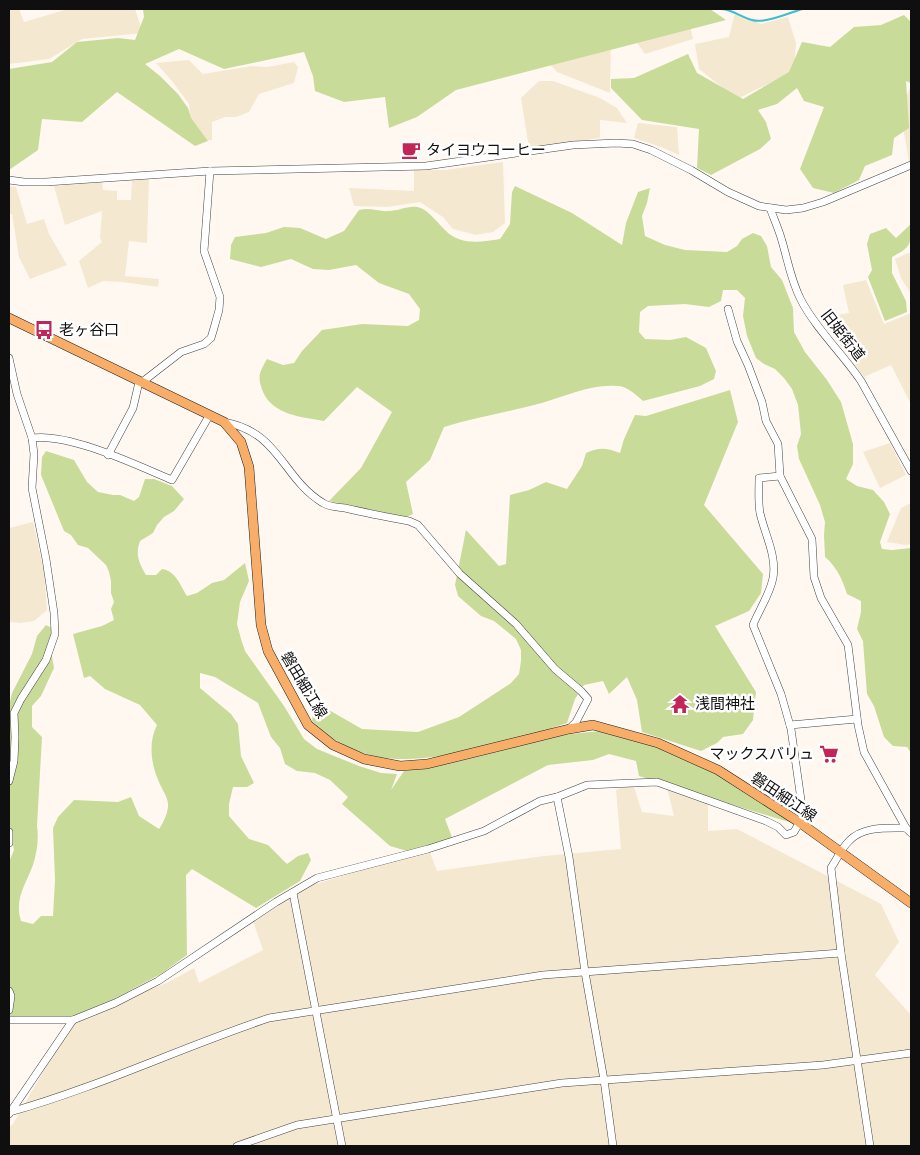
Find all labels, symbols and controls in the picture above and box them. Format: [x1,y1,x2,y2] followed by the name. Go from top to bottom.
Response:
[400,139,422,161] cafe icon: タイヨウコーヒー
[426,139,546,160] place label: タイヨウコーヒー
[817,305,870,365] street label: 旧姫街道
[33,319,55,341] bus stop icon: 老ヶ谷口
[59,319,119,340] place label: 老ヶ谷口
[276,647,333,722] street label: 磐田細江線
[669,693,691,715] temple icon: 浅間神社
[695,693,755,714] place label: 浅間神社
[709,743,814,764] place label: マックスバリュ
[818,743,840,765] supermarket icon: マックスバリュ
[747,767,821,826] street label: 磐田細江線

